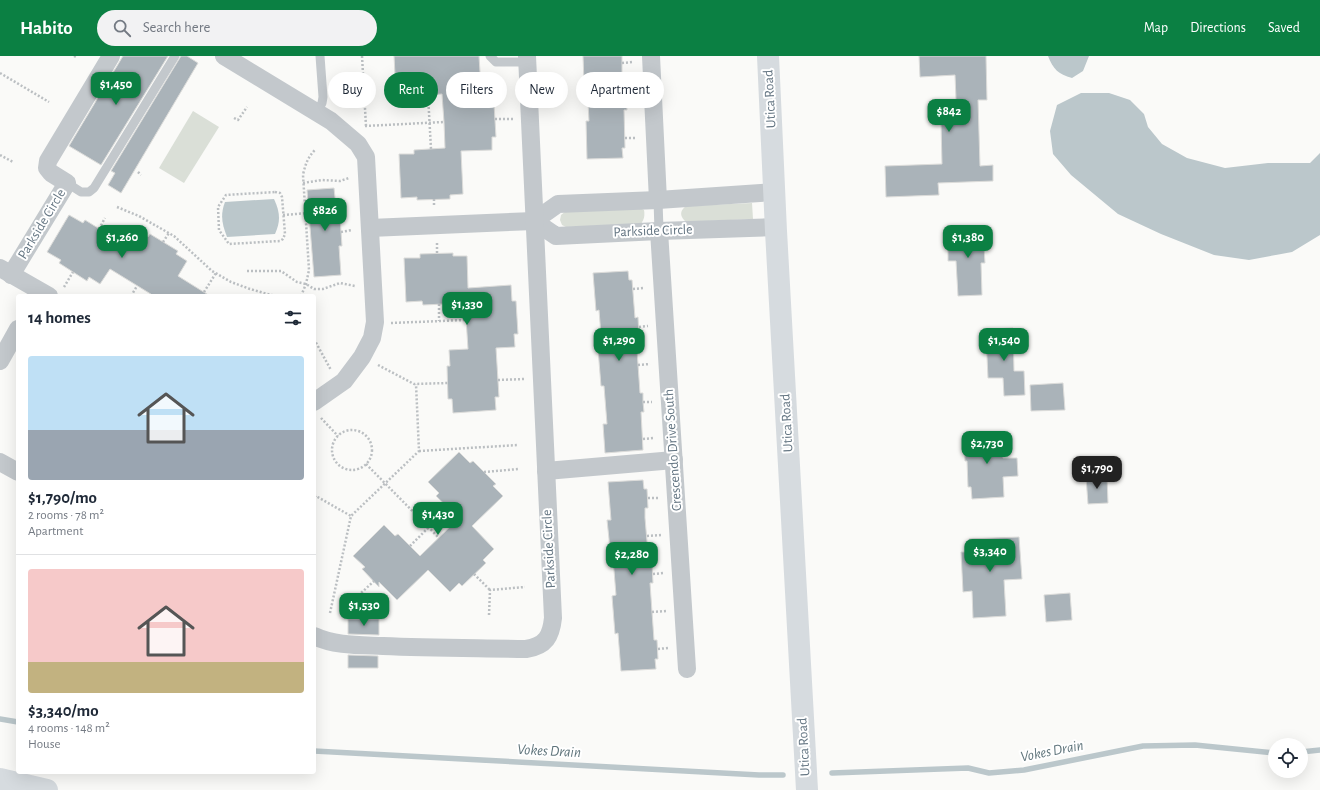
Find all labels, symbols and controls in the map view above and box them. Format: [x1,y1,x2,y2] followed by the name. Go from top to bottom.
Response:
[97,10,377,46] search box
[111,17,133,39] icon: search
[20,19,73,38] text: Habito
[143,20,210,35] text: Search here
[1144,21,1168,35] text: Map
[1190,21,1246,35] text: Directions
[1268,21,1300,35] text: Saved
[761,69,779,129] street label: Utica Road
[83,72,149,106] pin: $1,450
[328,72,376,108] chip: Buy
[384,72,438,108] chip: Rent
[446,72,507,108] chip: Filters
[515,72,568,108] chip: New
[576,72,664,108] chip: Apartment
[100,78,132,91] text: $1,450
[925,99,973,133] pin: $842
[937,105,961,118] text: $842
[16,186,68,262] street label: Parkside Circle
[301,198,349,232] pin: $826
[313,204,337,217] text: $826
[613,223,693,239] street label: Parkside Circle
[89,225,155,259] pin: $1,260
[935,225,1001,259] pin: $1,380
[106,231,138,244] text: $1,260
[952,231,984,244] text: $1,380
[434,292,500,326] pin: $1,330
[451,298,483,311] text: $1,330
[282,307,304,329] icon: filters
[28,309,91,326] text: 14 homes
[586,328,652,362] pin: $1,290
[971,328,1037,362] pin: $1,540
[603,334,635,347] text: $1,290
[988,334,1020,347] text: $1,540
[130,382,202,454] icon: home
[662,389,684,511] street label: Crescendo Drive South
[778,393,796,453] street label: Utica Road
[954,431,1020,465] pin: $2,730
[971,437,1003,450] text: $2,730
[1064,456,1130,490] pin: $1,790
[1081,462,1113,475] text: $1,790
[28,489,97,506] text: $1,790/mo
[405,502,471,536] pin: $1,430
[422,508,454,521] text: $1,430
[28,509,104,522] text: 2 rooms · 78 m²
[540,509,558,589] street label: Parkside Circle
[28,525,83,538] text: Apartment
[957,539,1023,573] pin: $3,340
[599,542,665,576] pin: $2,280
[973,545,1007,558] text: $3,340
[615,548,649,561] text: $2,280
[331,593,397,627] pin: $1,530
[130,595,202,667] icon: home
[348,599,380,612] text: $1,530
[28,702,99,719] text: $3,340/mo
[795,717,813,777] street label: Utica Road
[28,722,110,735] text: 4 rooms · 148 m²
[28,738,60,751] text: House
[1019,738,1085,764] water label: Vokes Drain
[1268,738,1308,778] map controls
[1268,738,1308,778] button: locate
[517,742,581,760] water label: Vokes Drain

